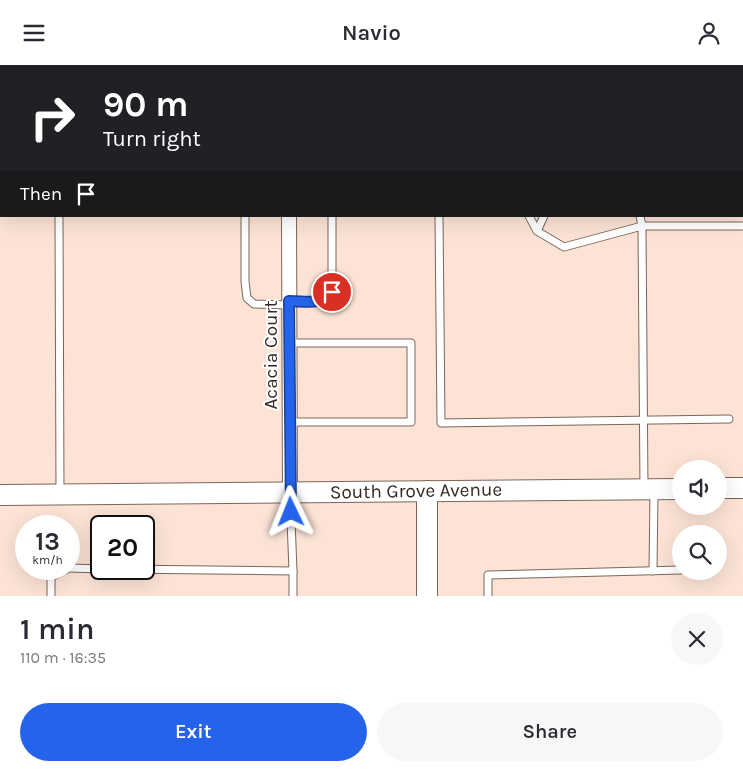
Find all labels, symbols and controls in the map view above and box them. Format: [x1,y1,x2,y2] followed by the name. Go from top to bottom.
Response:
[20,19,48,47] icon: menu
[695,19,723,47] icon: person
[342,20,401,46] text: Navio
[103,84,189,125] text: 90 m
[20,85,85,150] icon: right
[103,126,201,152] text: Turn right
[72,180,100,208] icon: arrive
[20,183,62,205] text: Then
[311,271,353,313] pin
[318,278,346,306] icon: arrive
[260,300,282,410] street label: Acacia Court
[672,460,727,580] map controls
[672,460,727,515] button: sound
[330,478,502,504] street label: South Grove Avenue
[264,485,316,537] position arrow
[90,515,155,580] speed limit sign: 20
[672,525,727,580] button: search
[35,527,60,556] text: 13
[32,553,63,567] text: km/h
[20,611,94,647] text: 1 min
[671,613,723,665] button: close
[20,648,106,667] text: 110 m · 16:35
[20,703,367,761] button: Exit
[377,703,723,761] button: Share

